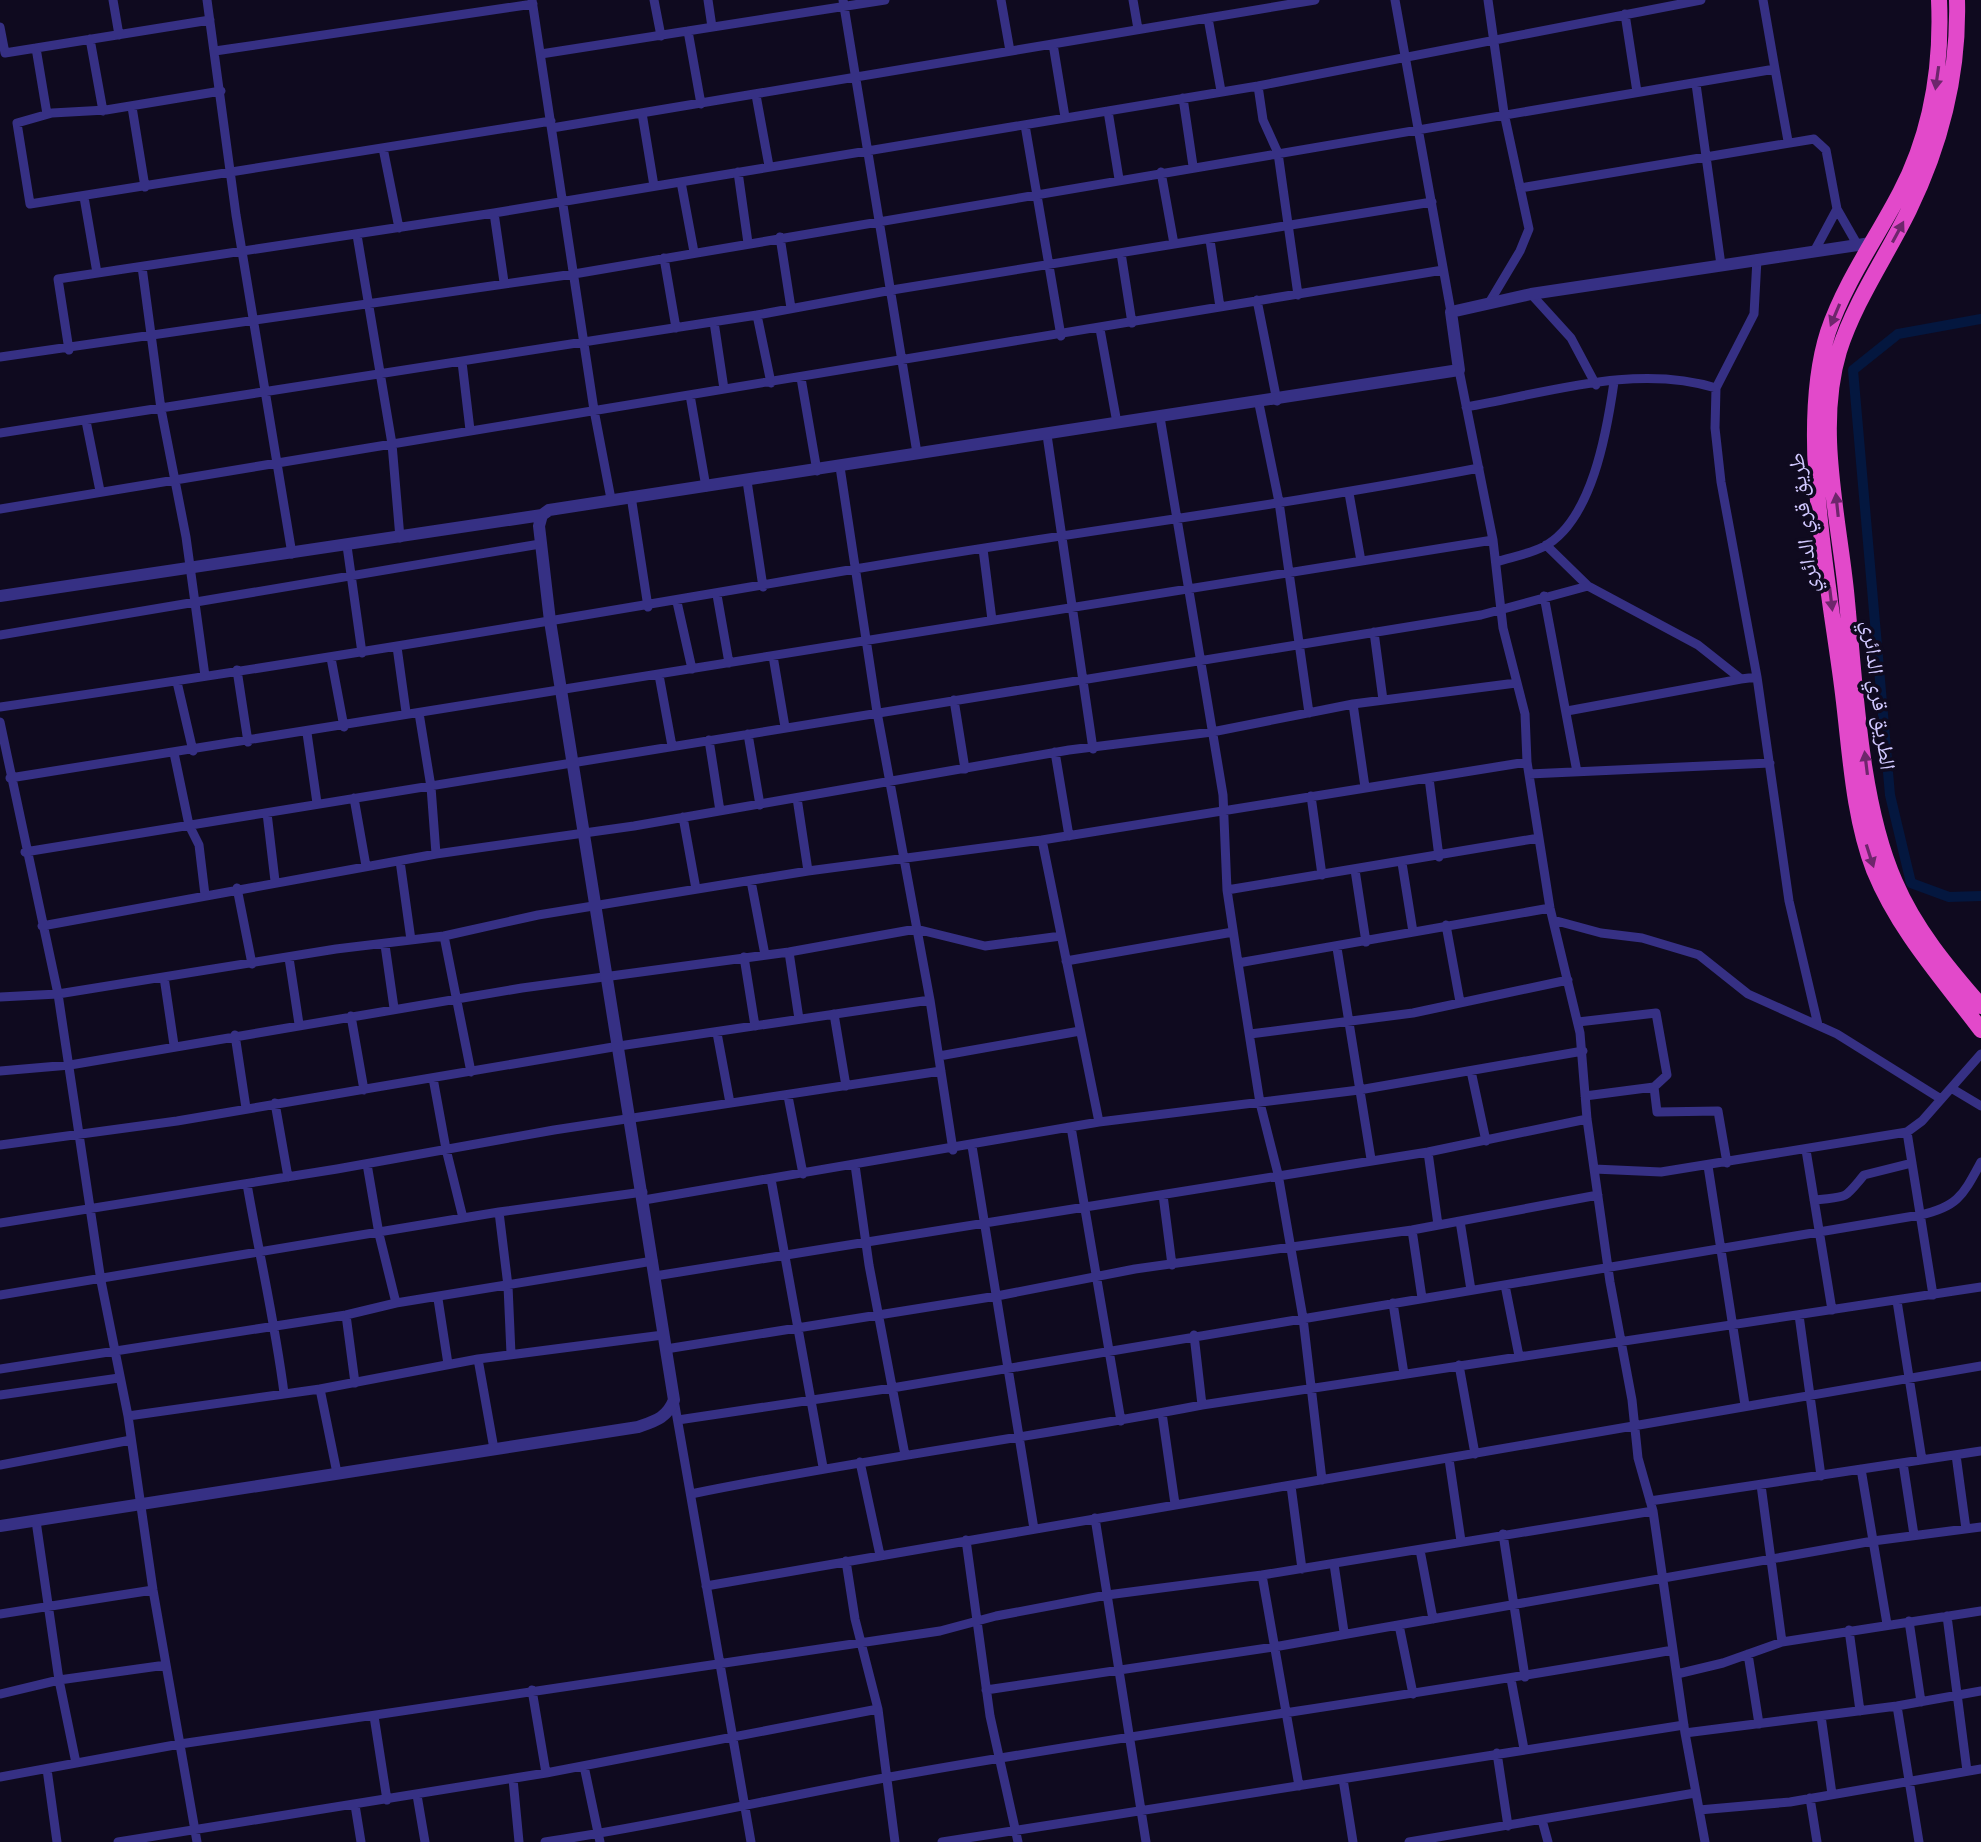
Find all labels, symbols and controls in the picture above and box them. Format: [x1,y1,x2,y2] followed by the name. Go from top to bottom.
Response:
[1930,66,1943,91] one-way arrow
[1891,221,1904,244] one-way arrow
[1829,303,1842,327] one-way arrow
[1782,451,1827,594] street label: طريق قري الدائري
[1830,492,1843,517] one-way arrow
[1825,587,1838,612] one-way arrow
[1853,619,1902,772] street label: الطريق قري الدائري
[1860,750,1873,775] one-way arrow
[1864,844,1876,868] one-way arrow

